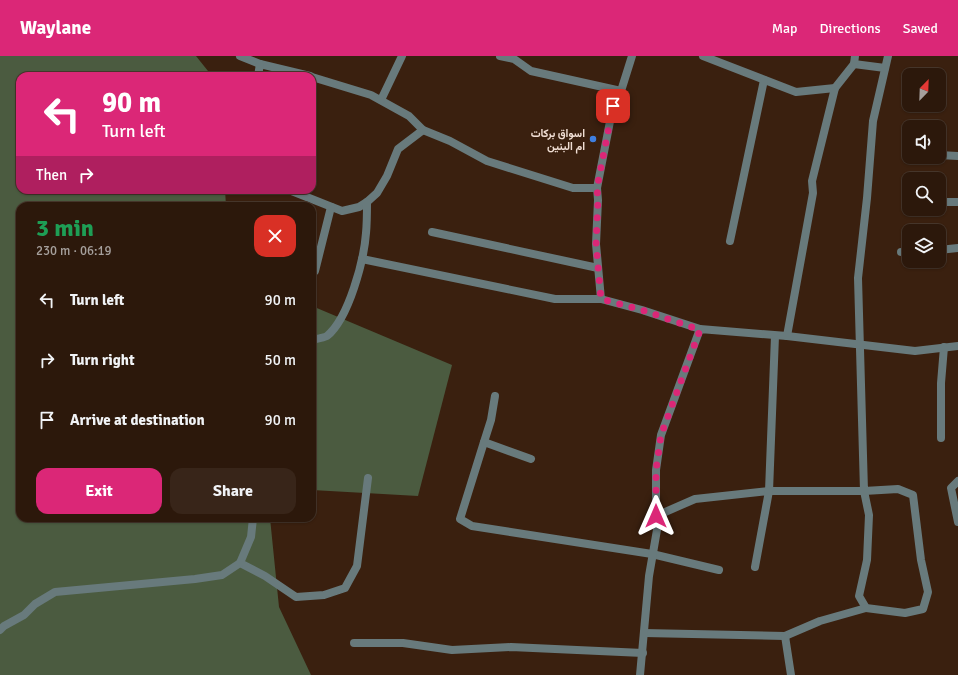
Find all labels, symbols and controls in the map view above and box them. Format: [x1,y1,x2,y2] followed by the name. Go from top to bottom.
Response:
[20,16,91,40] text: Waylane
[772,20,798,37] text: Map
[820,20,881,37] text: Directions
[903,20,938,37] text: Saved
[902,68,946,112] north arrow
[902,68,946,268] map controls
[102,86,161,120] text: 90 m
[36,88,88,140] icon: left
[596,89,630,123] pin
[602,95,624,117] icon: arrive
[102,120,165,142] text: Turn left
[902,120,946,164] button: sound
[531,127,585,154] place label: اسواق بركات ام البنين
[588,134,598,144] marker: اسواق بركات ام البنين
[75,164,97,186] icon: right
[36,166,67,184] text: Then
[902,172,946,216] button: search
[36,213,94,243] text: 3 min
[254,215,296,257] button: close
[902,224,946,268] button: layers
[36,243,112,259] text: 230 m · 06:19
[36,289,58,311] icon: left
[70,291,124,309] text: Turn left
[265,291,296,309] text: 90 m
[36,349,58,371] icon: right
[70,351,135,369] text: Turn right
[265,351,296,369] text: 50 m
[36,409,58,431] icon: arrive
[70,411,205,429] text: Arrive at destination
[265,411,296,429] text: 90 m
[36,468,162,514] button: Exit
[170,468,296,514] button: Share
[635,495,677,537] position arrow

